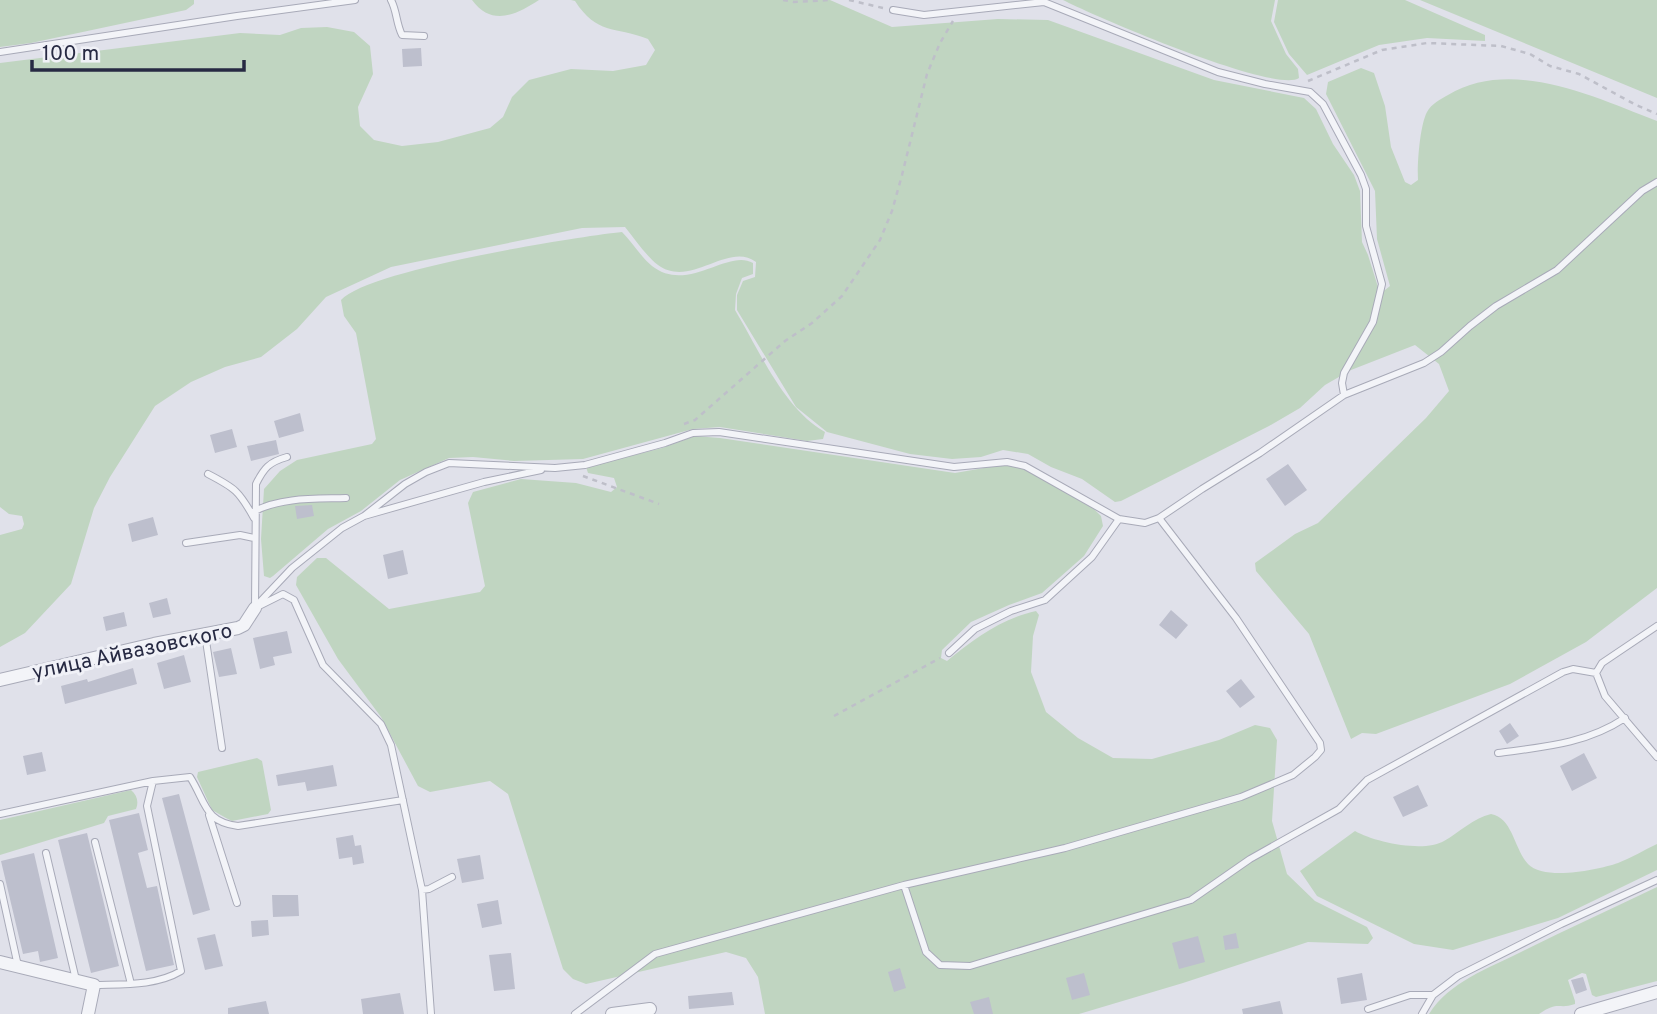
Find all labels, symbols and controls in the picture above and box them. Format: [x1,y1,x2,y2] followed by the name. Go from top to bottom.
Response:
[32,28,243,72] scale bar
[42,41,99,68] text: 100 m
[30,618,235,687] street label: улица Айвазовского

